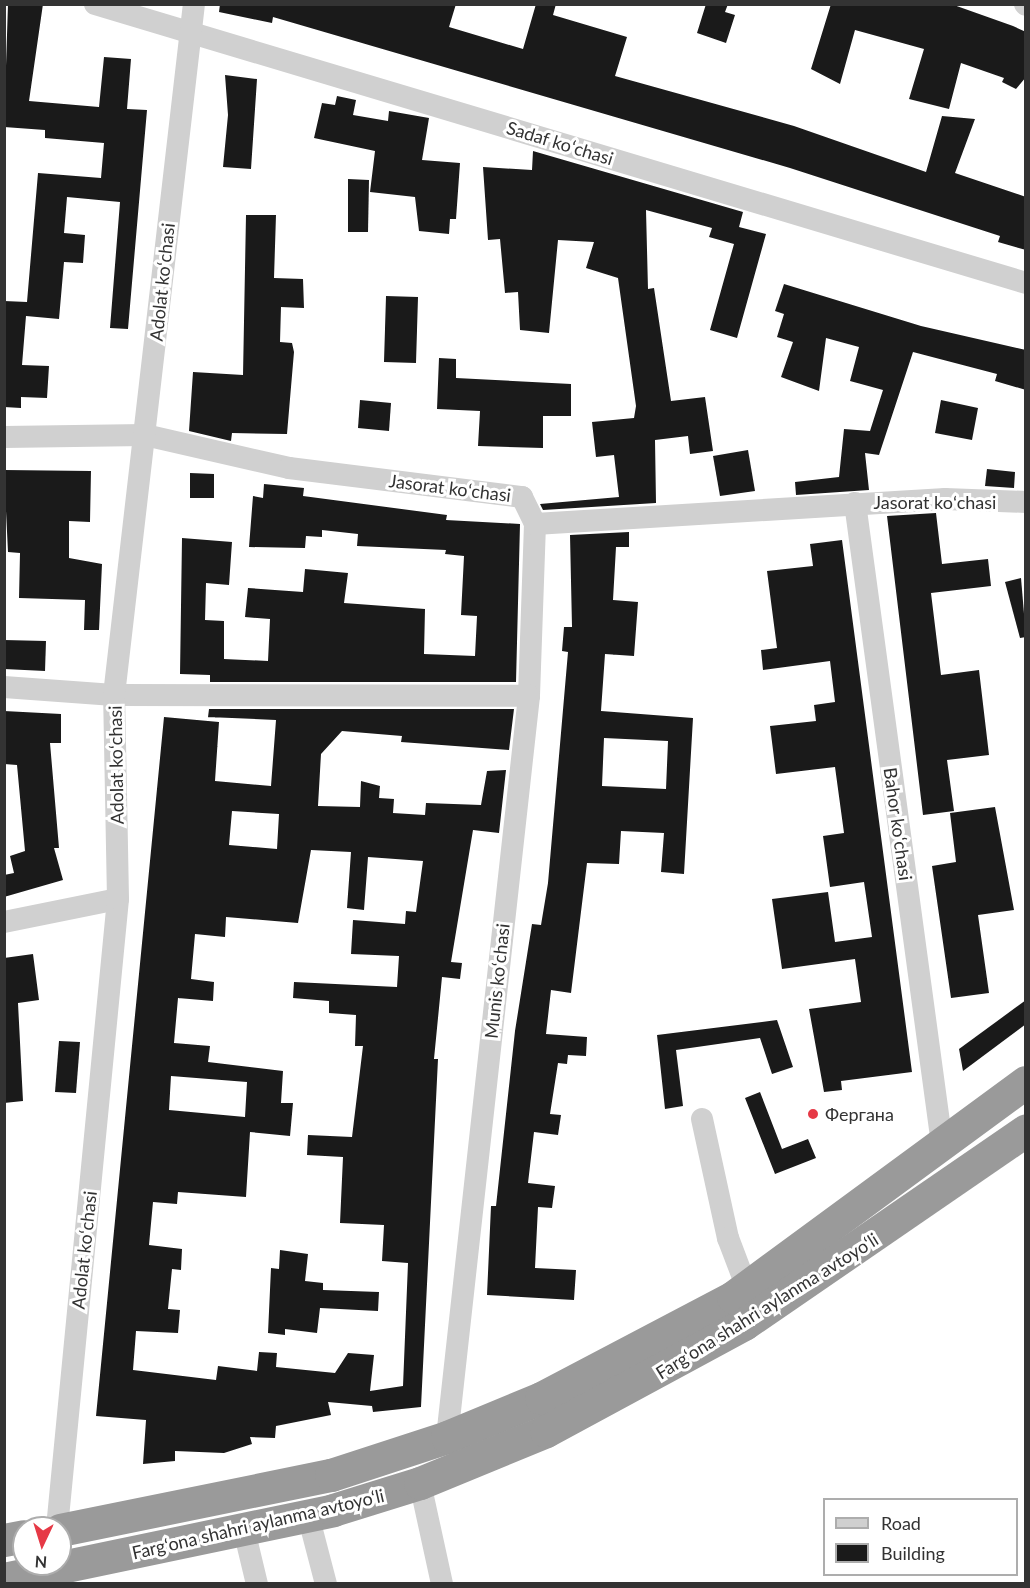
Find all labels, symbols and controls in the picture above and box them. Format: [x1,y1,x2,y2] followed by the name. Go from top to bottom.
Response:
[504,116,616,170] street label: Sadaf koʻchasi
[145,222,179,342] street label: Adolat koʻchasi
[388,470,512,506] street label: Jasorat koʻchasi
[874,491,996,513] street label: Jasorat koʻchasi
[104,705,128,825] street label: Adolat koʻchasi
[879,766,917,882] street label: Bahor koʻchasi
[480,922,514,1040] street label: Munis koʻchasi
[825,1103,894,1125] place label: Фергана
[806,1107,820,1121] marker: Фергана
[67,1190,101,1310] street label: Adolat koʻchasi
[652,1228,882,1384] street label: Farg‘ona shahri aylanma avtoyo‘li
[130,1484,386,1564] street label: Farg‘ona shahri aylanma avtoyo‘li
[823,1498,1018,1576] legend
[881,1512,921,1534] text: Road
[12,1516,72,1576] north arrow
[881,1542,945,1564] text: Building
[34,1553,48,1572] text: N

